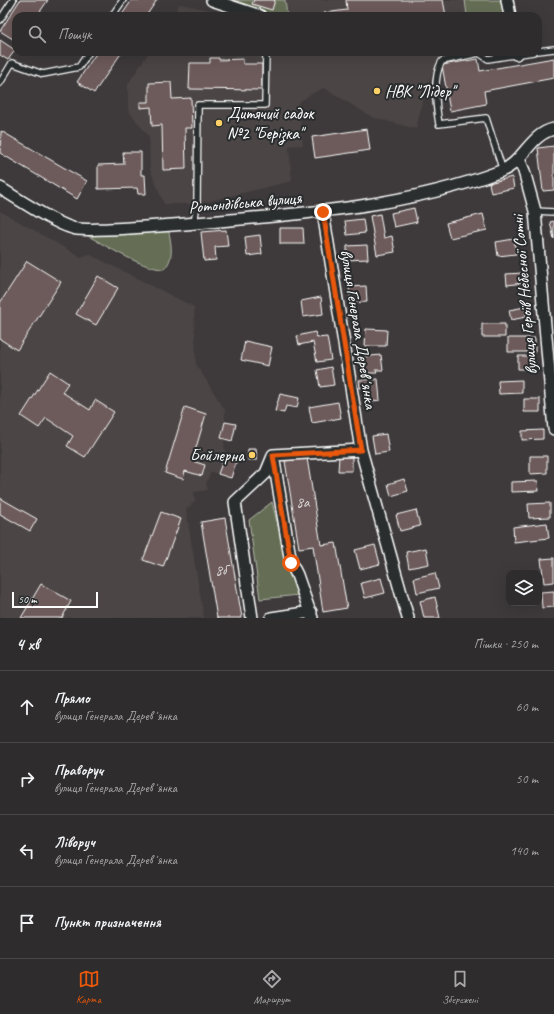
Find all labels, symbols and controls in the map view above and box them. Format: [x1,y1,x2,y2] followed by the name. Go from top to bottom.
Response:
[12,12,542,56] search box
[26,23,48,45] icon: search
[58,25,91,44] text: Пошук
[385,81,459,102] place label: НВК "Лідер"
[372,86,382,96] marker: НВК "Лідер"
[227,103,316,145] place label: Дитячий садок №2 "Берізка"
[214,118,224,128] marker: Дитячий садок №2 "Берізка"
[188,187,303,218] street label: Ротондівська вулиця
[314,203,332,221] route end
[507,212,542,376] street label: вулиця Героїв Небесної Сотні
[336,248,382,411] street label: вулиця Генерала Деревʼянка
[190,445,245,466] place label: Бойлерна
[247,450,257,460] marker: Бойлерна
[296,493,311,512] house number: 8а
[282,554,300,572] route start
[215,561,231,580] house number: 8б
[506,570,542,606] map controls
[506,570,542,606] button: layers
[12,590,98,609] scale bar
[18,592,37,606] text: 50 m
[16,634,39,655] text: 4 хв
[474,636,538,652] text: Пішки · 250 m
[54,689,90,708] text: Прямо
[16,696,38,718] icon: ahead
[516,699,538,715] text: 60 m
[54,708,177,724] text: вулиця Генерала Деревʼянка
[54,761,103,780] text: Праворуч
[16,768,38,790] icon: right
[516,771,538,787] text: 50 m
[54,780,177,796] text: вулиця Генерала Деревʼянка
[54,833,95,852] text: Ліворуч
[16,840,38,862] icon: left
[510,843,538,859] text: 140 m
[54,852,177,868] text: вулиця Генерала Деревʼянка
[16,912,38,934] icon: arrive
[54,913,161,932] text: Пункт призначення
[76,968,101,1006] tab: Карта
[254,968,290,1006] tab: Маршрут
[442,968,478,1006] tab: Збережені

